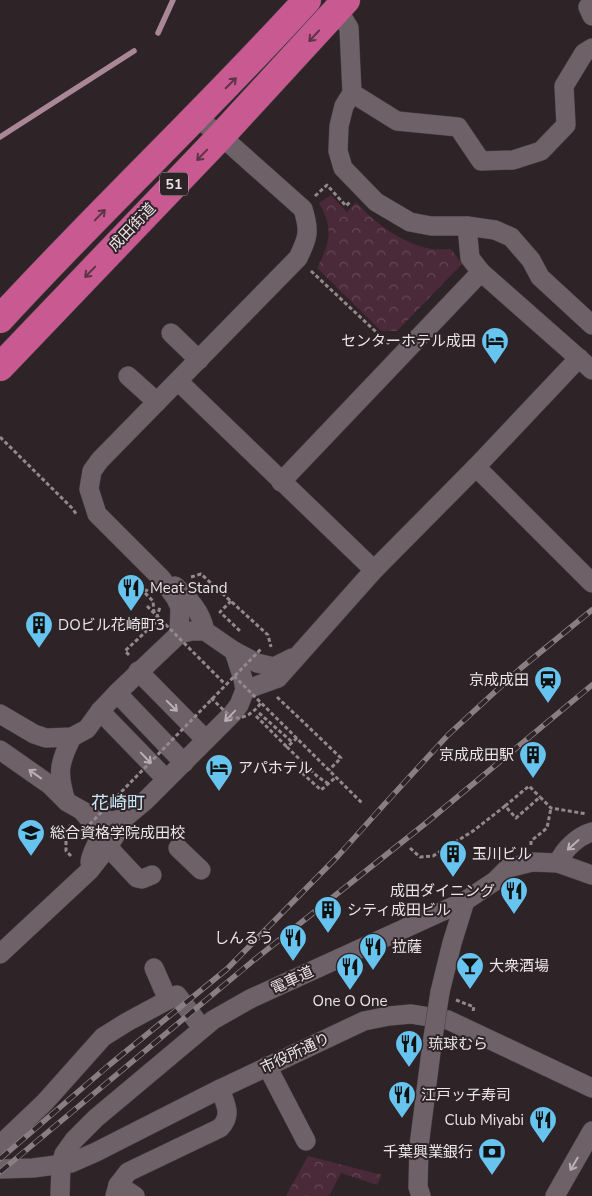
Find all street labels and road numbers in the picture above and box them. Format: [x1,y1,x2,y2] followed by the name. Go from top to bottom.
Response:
[160,172,188,195] road number: 51
[104,198,160,256] street label: 成田街道
[267,961,317,999] street label: 電車道
[257,1028,333,1078] street label: 市役所通り

